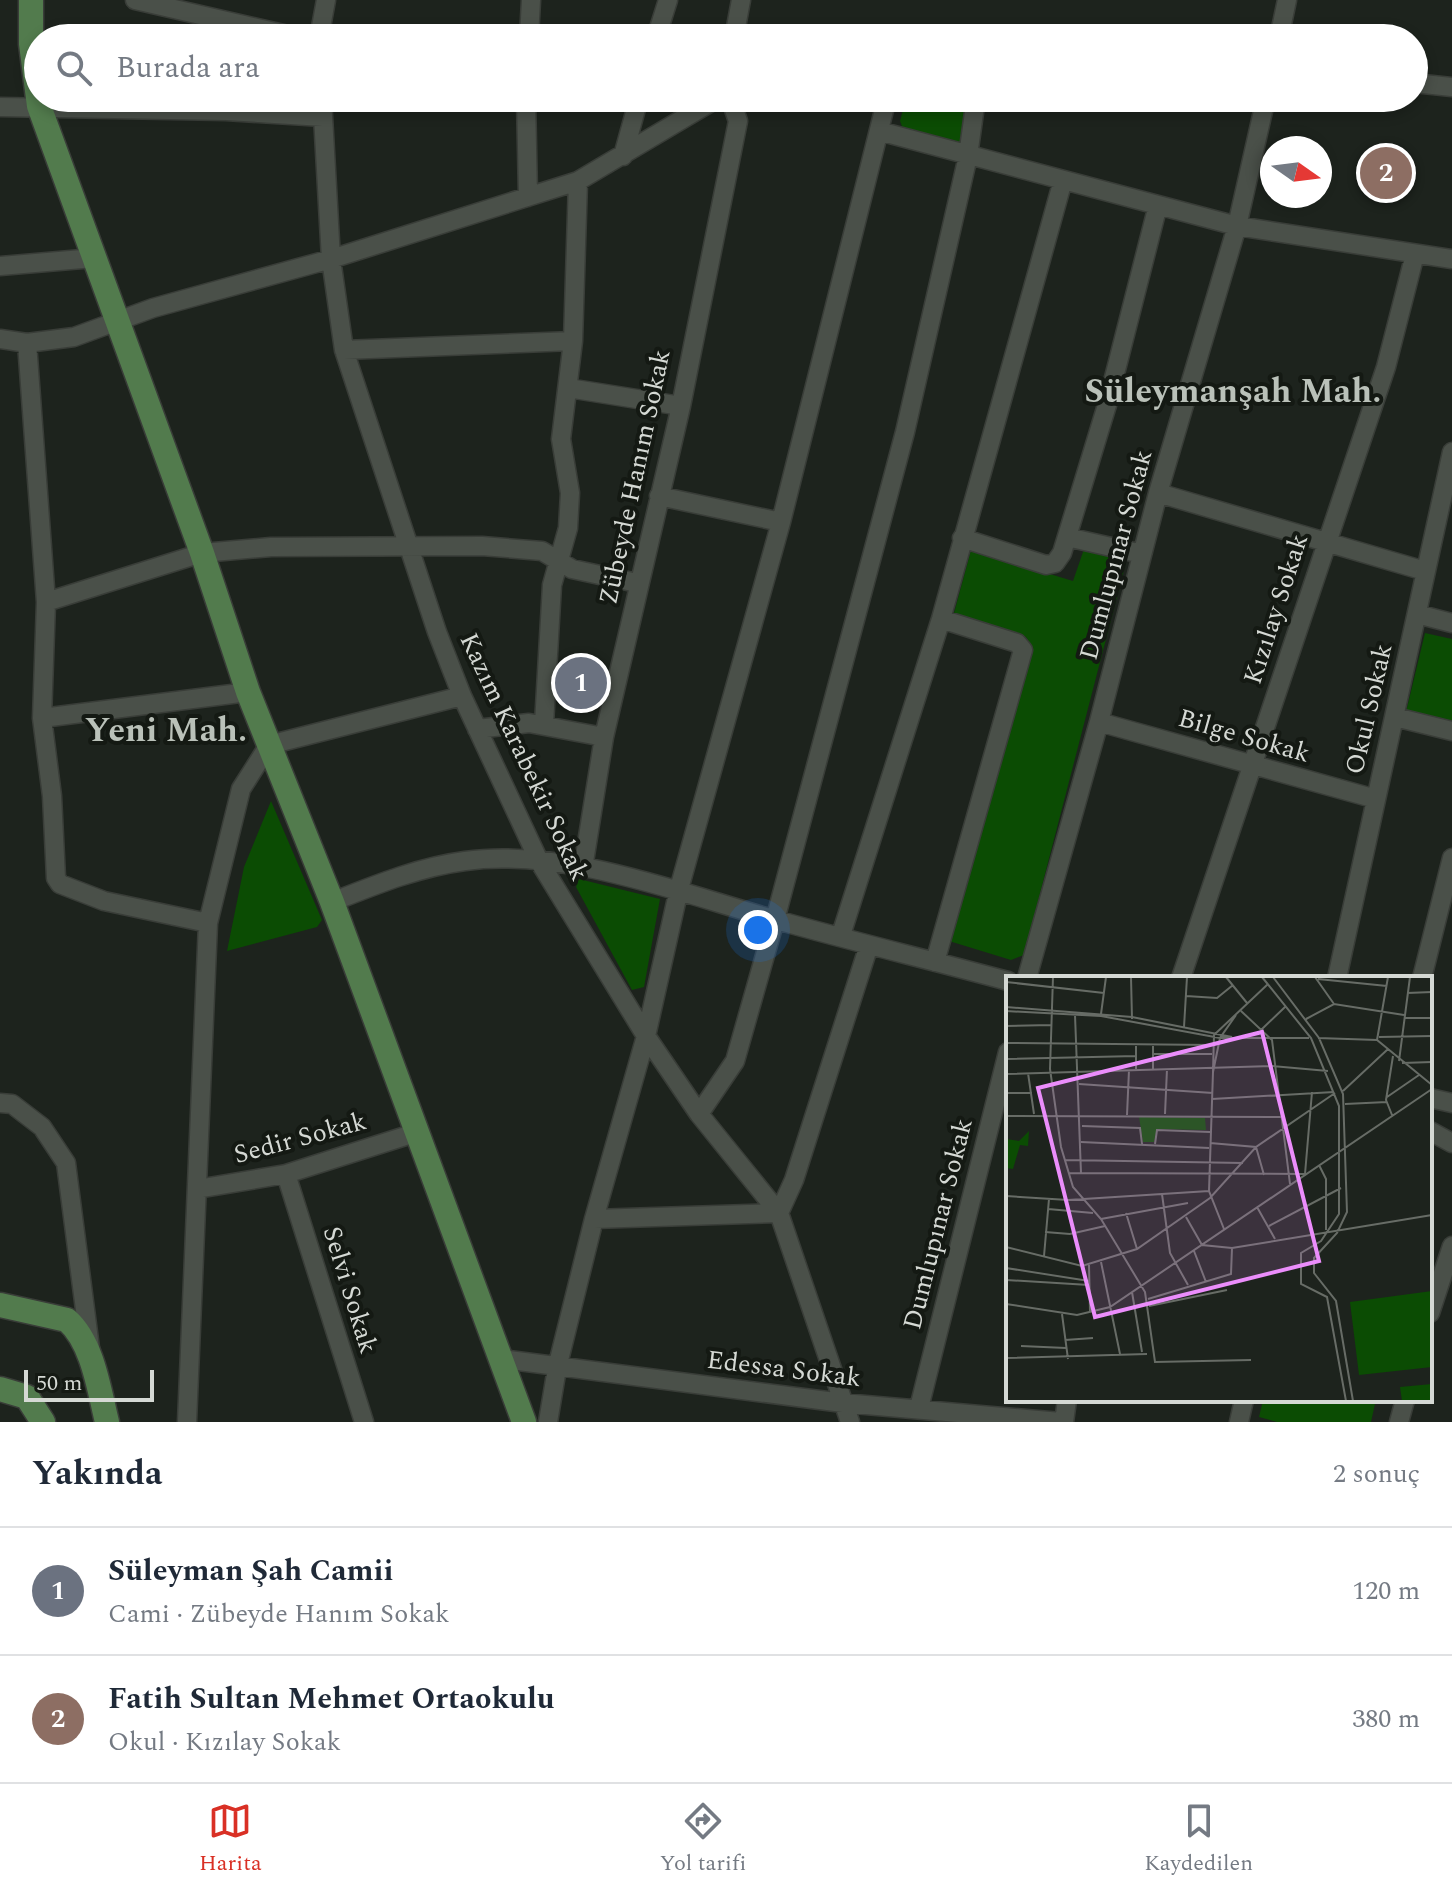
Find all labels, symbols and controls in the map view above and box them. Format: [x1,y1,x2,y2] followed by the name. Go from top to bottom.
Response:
[24,24,1428,112] search box
[116,45,260,91] text: Burada ara
[52,46,96,90] icon: search
[1260,136,1332,208] north arrow
[1360,143,1412,203] pin: 2
[588,346,682,608] street label: Zübeyde Hanım Sokak
[1085,366,1381,418] district label: Süleymanşah Mah.
[1069,445,1163,665] street label: Dumlupınar Sokak
[1233,529,1319,689] street label: Kızılay Sokak
[449,626,599,888] street label: Kazım Karabekir Sokak
[1334,639,1404,779] street label: Okul Sokak
[555,653,607,713] pin: 1
[1173,698,1315,774] street label: Bilge Sokak
[85,705,247,757] district label: Yeni Mah.
[738,910,778,950] your location
[1006,976,1432,1402] inset map
[229,1101,371,1175] street label: Sedir Sokak
[892,1114,984,1334] street label: Dumlupınar Sokak
[312,1221,388,1359] street label: Selvi Sokak
[705,1340,863,1398] street label: Edessa Sokak
[24,1366,154,1402] scale bar
[36,1367,82,1400] text: 50 m
[32,1448,163,1500] text: Yakında
[1333,1454,1420,1494] text: 2 sonuç
[108,1548,394,1594] text: Süleyman Şah Camii
[51,1571,65,1611] text: 1
[1352,1571,1420,1611] text: 120 m
[108,1594,450,1634] text: Cami · Zübeyde Hanım Sokak
[108,1676,555,1722] text: Fatih Sultan Mehmet Ortaokulu
[51,1699,65,1739] text: 2
[1352,1699,1420,1739] text: 380 m
[108,1722,341,1762] text: Okul · Kızılay Sokak
[199,1799,262,1880] tab: Harita
[660,1799,746,1880] tab: Yol tarifi
[1144,1799,1253,1880] tab: Kaydedilen

